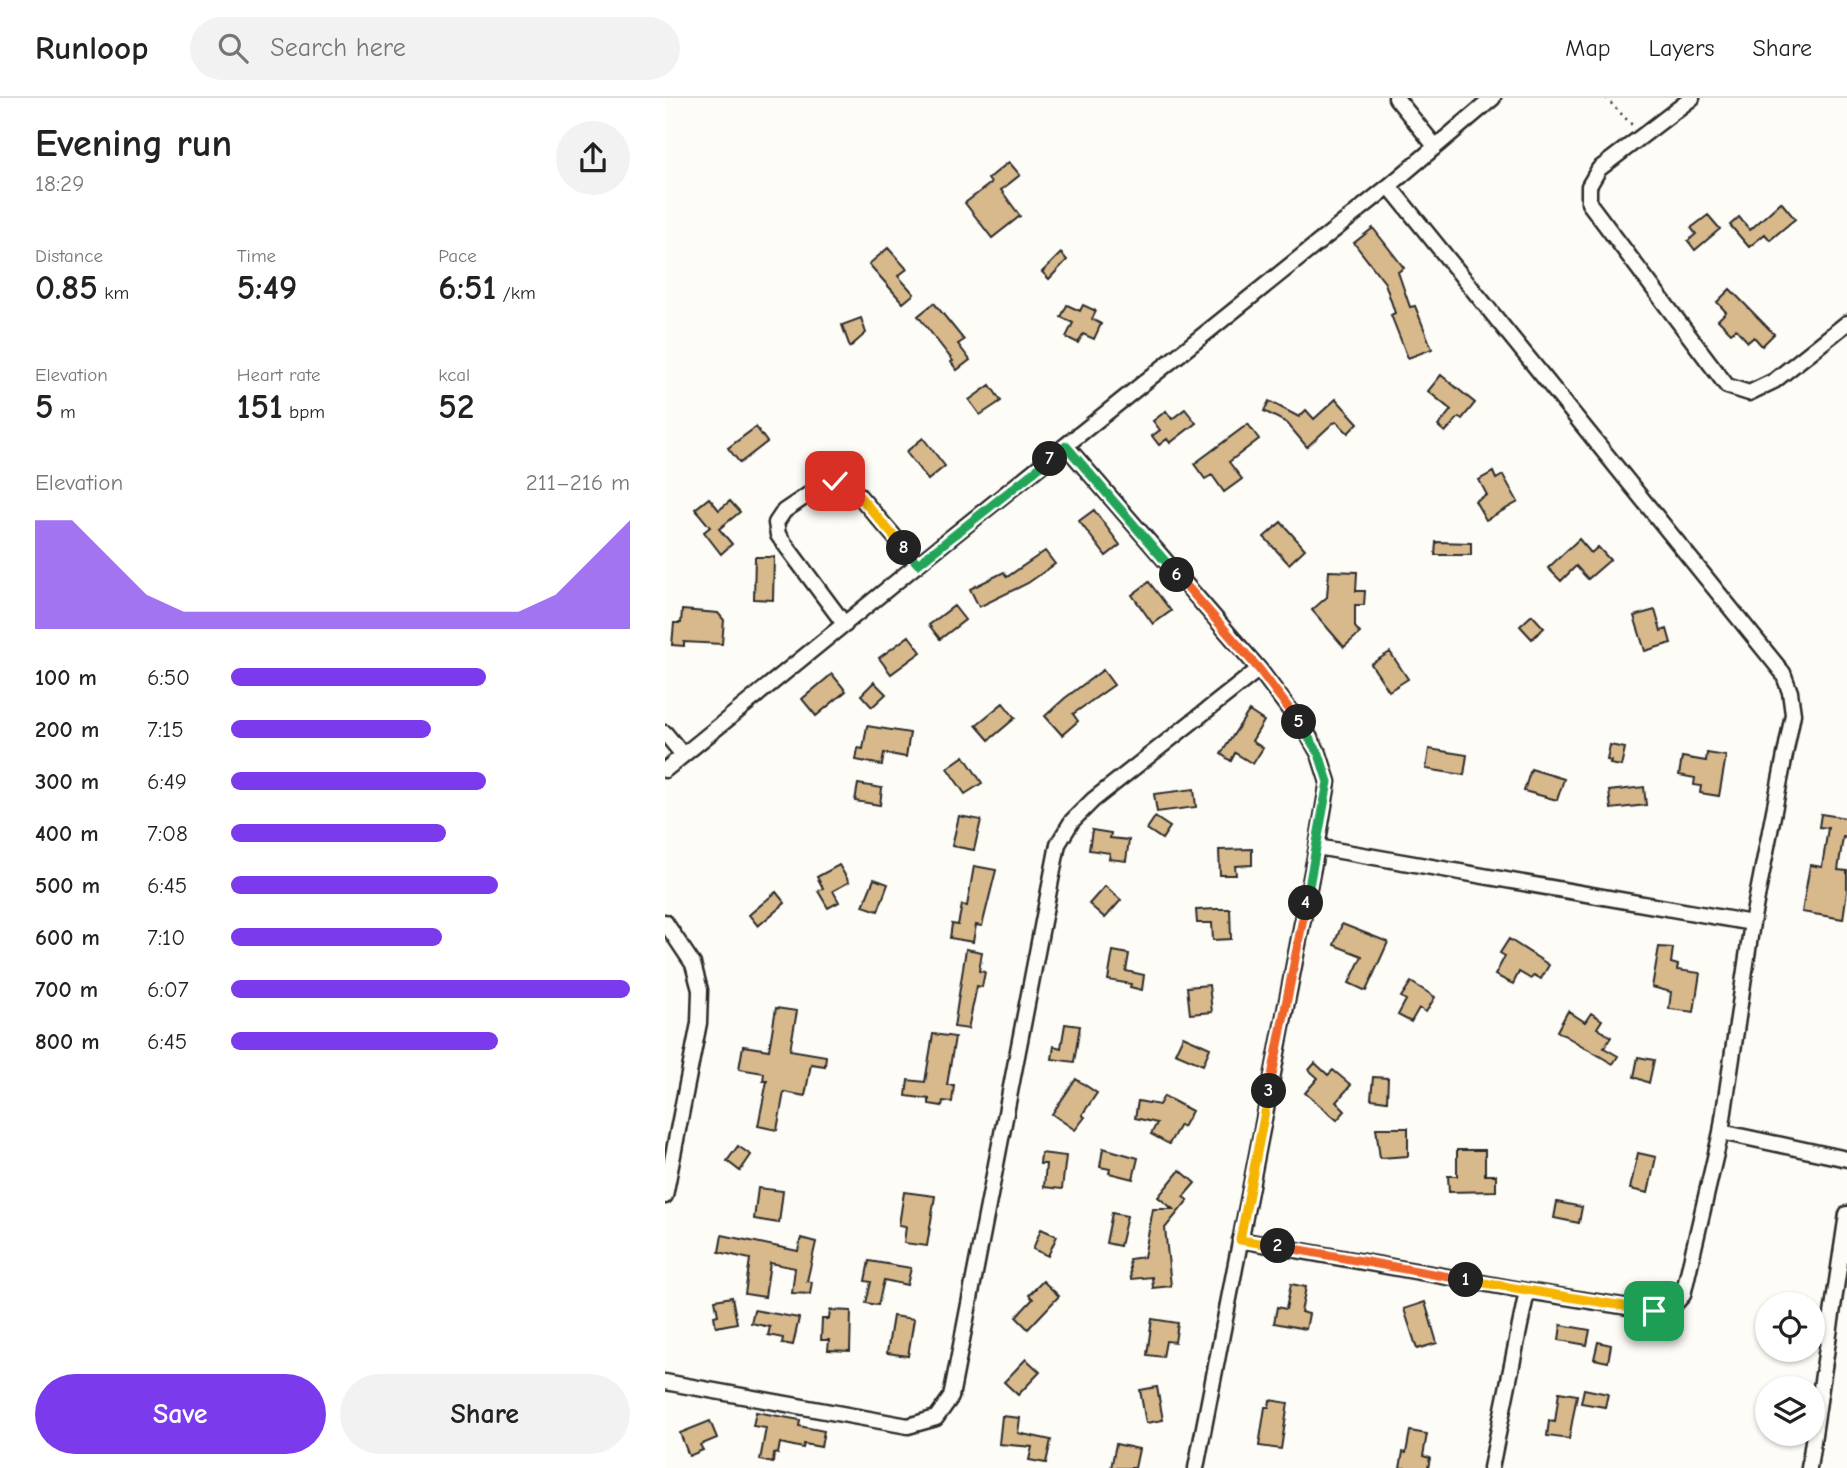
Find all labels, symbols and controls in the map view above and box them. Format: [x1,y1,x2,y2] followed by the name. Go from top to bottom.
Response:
[190,17,680,80] search box
[35,29,148,67] text: Runloop
[214,29,252,67] icon: search
[270,33,406,63] text: Search here
[1565,34,1611,62] text: Map
[1649,34,1714,62] text: Layers
[1752,34,1812,62] text: Share
[556,121,630,195] button: share
[35,122,232,166] text: Evening run
[35,170,84,197] text: 18:29
[35,245,103,267] text: Distance
[237,245,276,267] text: Time
[438,245,477,267] text: Pace
[35,267,98,308] text: 0.85
[237,267,297,308] text: 5:49
[438,267,496,308] text: 6:51
[98,282,129,304] text: km
[496,282,536,304] text: /km
[35,364,108,386] text: Elevation
[237,364,320,386] text: Heart rate
[438,364,470,386] text: kcal
[35,386,54,427] text: 5
[237,386,283,427] text: 151
[438,386,474,427] text: 52
[54,401,76,423] text: m
[283,401,325,423] text: bpm
[1033,442,1067,476] pin: 7
[1045,447,1054,469] text: 7
[805,451,865,511] pin
[816,462,854,500] icon: check
[35,469,123,496] text: Elevation
[526,469,630,496] text: 211–216 m
[887,531,921,566] pin: 8
[899,536,908,558] text: 8
[1159,558,1195,592] pin: 6
[1172,563,1181,585] text: 6
[35,664,97,691] text: 100 m
[147,664,190,691] text: 6:50
[1281,704,1317,740] pin: 5
[1293,710,1304,732] text: 5
[35,716,99,743] text: 200 m
[147,716,184,743] text: 7:15
[35,768,99,795] text: 300 m
[147,768,187,795] text: 6:49
[35,820,99,847] text: 400 m
[147,820,188,847] text: 7:08
[35,872,100,899] text: 500 m
[147,872,187,899] text: 6:45
[1289,886,1323,920] pin: 4
[1301,891,1310,913] text: 4
[35,924,100,951] text: 600 m
[147,924,185,951] text: 7:10
[35,976,98,1003] text: 700 m
[147,976,189,1003] text: 6:07
[35,1028,100,1055] text: 800 m
[147,1028,187,1055] text: 6:45
[1251,1074,1287,1108] pin: 3
[1264,1079,1273,1101] text: 3
[1261,1228,1295,1264] pin: 2
[1273,1234,1282,1256] text: 2
[1449,1262,1483,1298] pin: 1
[1462,1268,1469,1290] text: 1
[1624,1281,1684,1341] pin
[1635,1292,1673,1330] icon: arrive
[1755,1292,1825,1446] map controls
[1755,1292,1825,1362] button: locate
[35,1374,326,1454] button: Save
[340,1374,630,1454] button: Share
[1755,1376,1825,1446] button: layers

